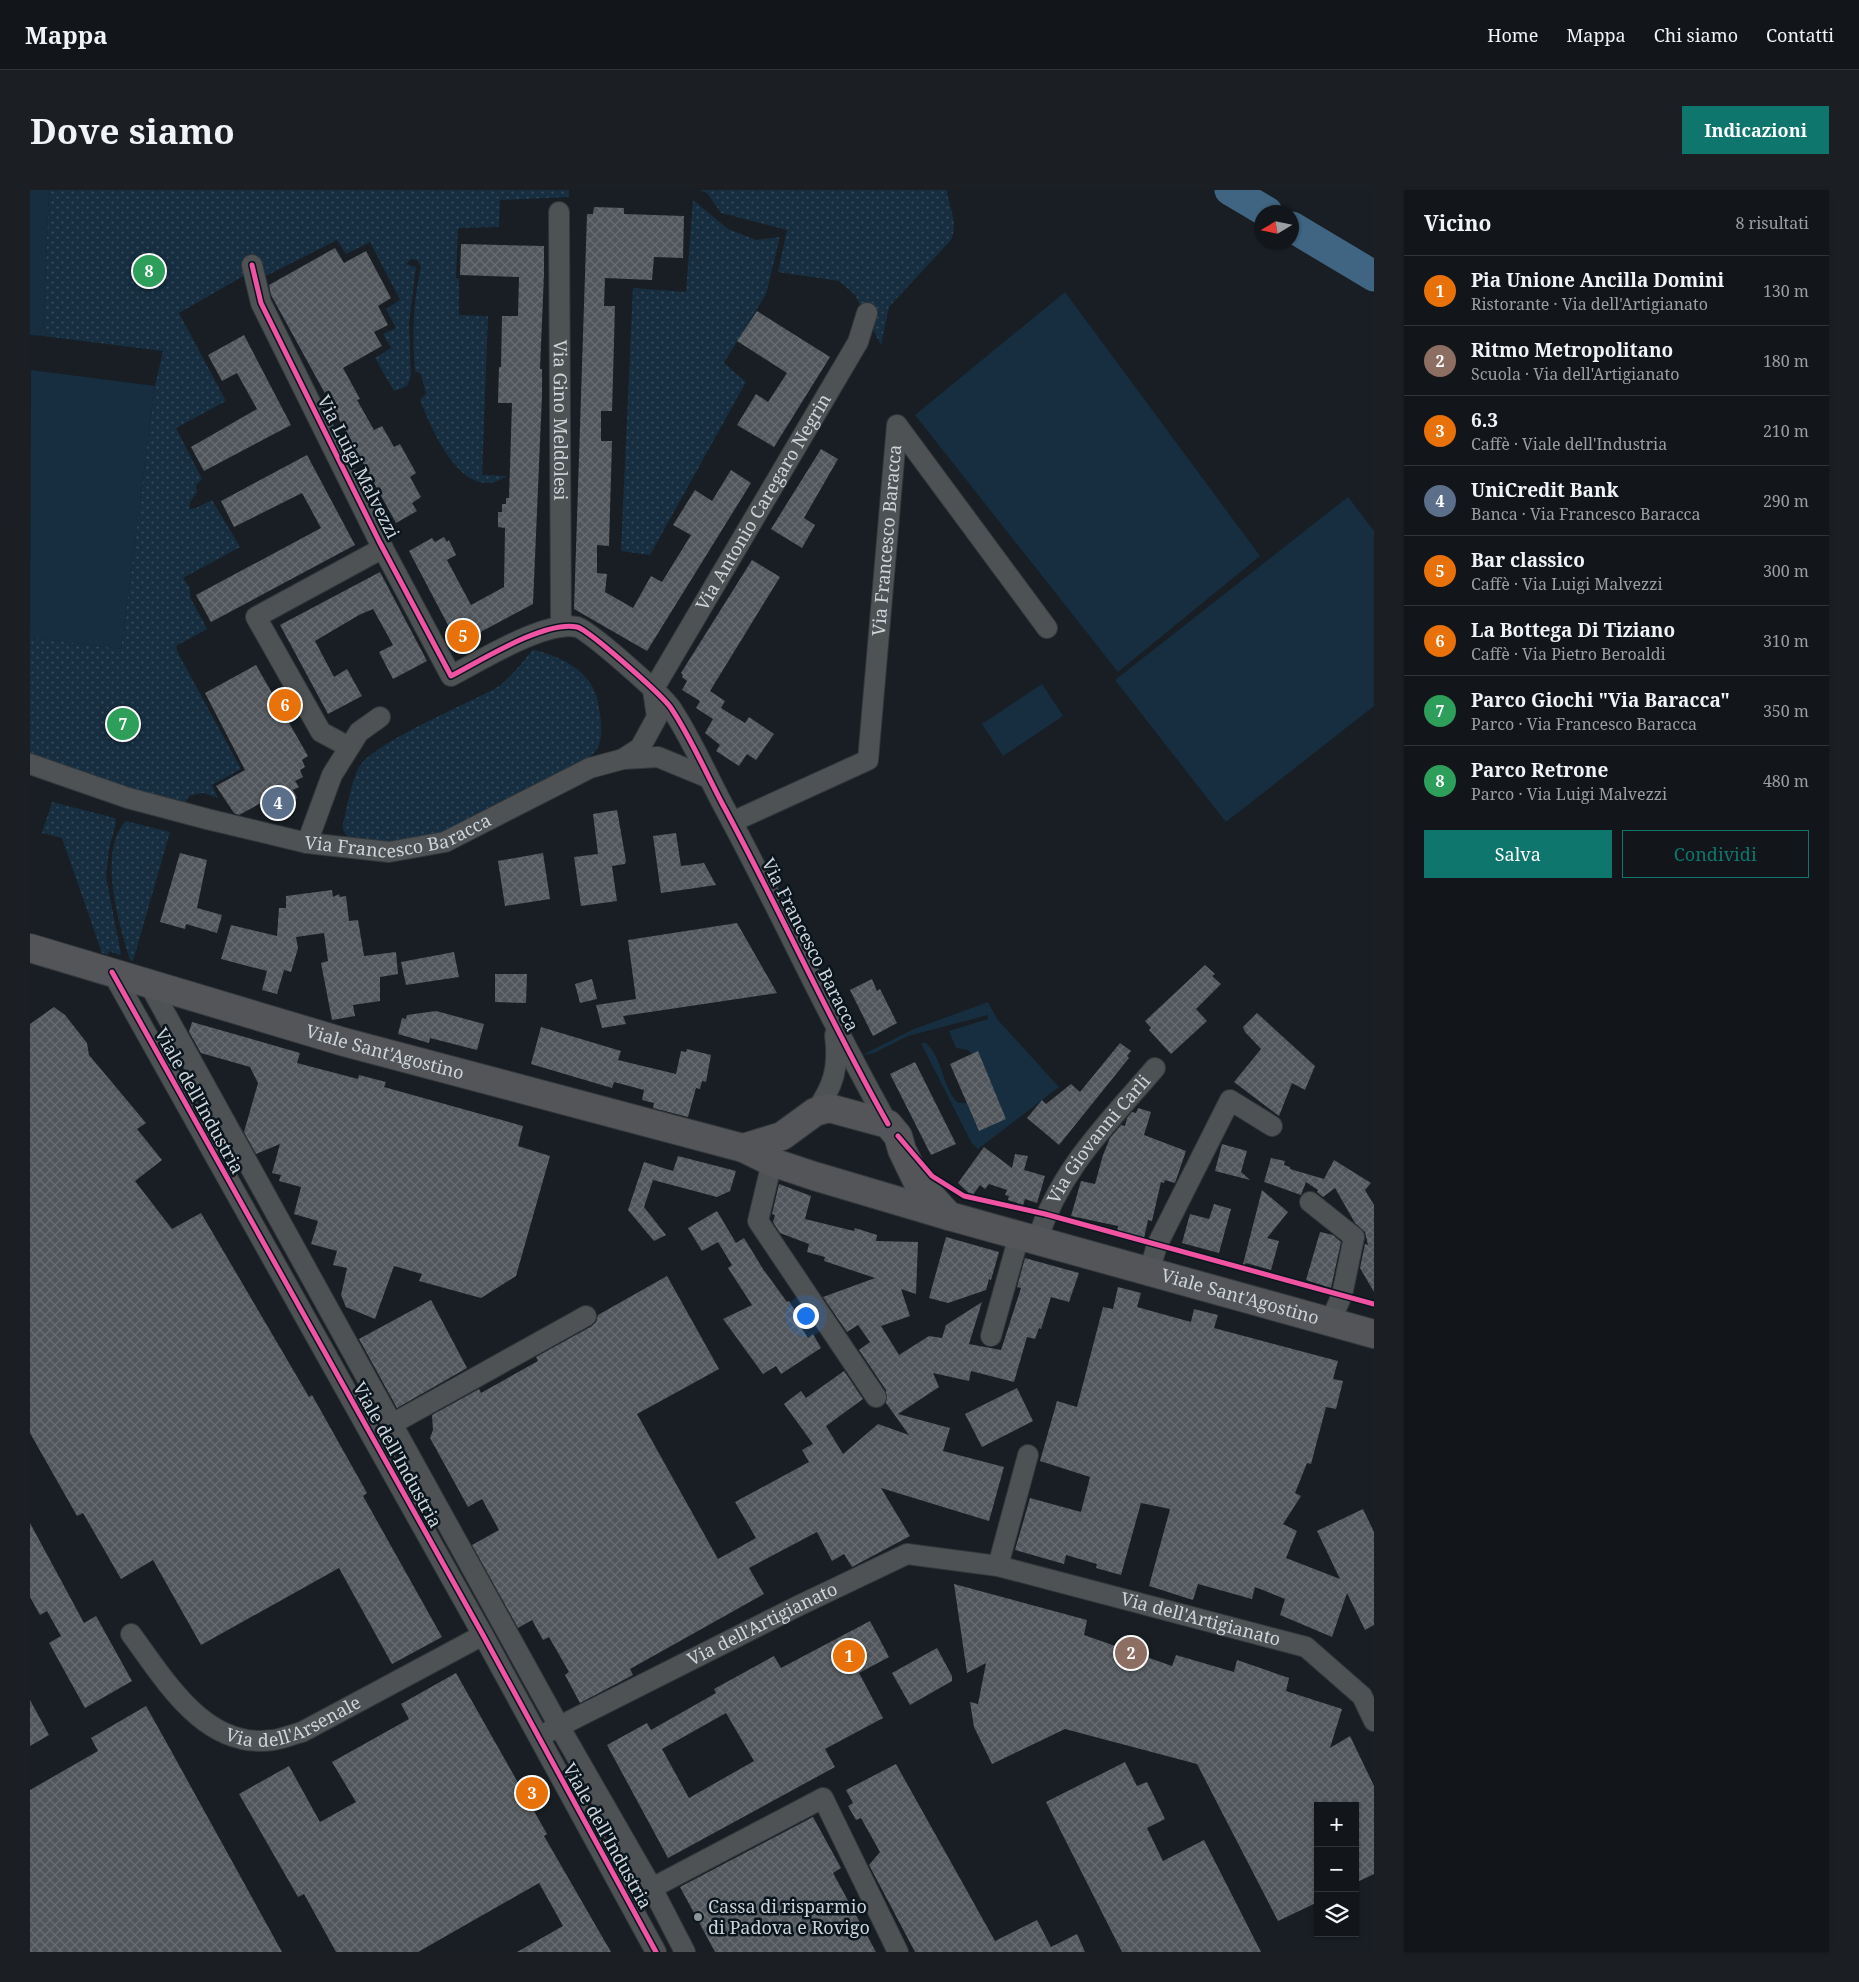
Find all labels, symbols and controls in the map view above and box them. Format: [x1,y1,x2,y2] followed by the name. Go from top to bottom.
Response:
[25,18,108,51] text: Mappa
[1487,23,1538,47] text: Home
[1566,23,1626,47] text: Mappa
[1654,23,1738,47] text: Chi siamo
[1766,23,1834,47] text: Contatti
[1682,106,1829,154] button: Indicazioni
[30,107,235,154] text: Dove siamo
[1254,205,1299,250] north arrow
[1424,209,1491,237] text: Vicino
[1736,212,1809,234] text: 8 risultati
[133,252,165,290] pin: 8
[1471,267,1724,293] text: Pia Unione Ancilla Domini
[1435,280,1445,302] text: 1
[1763,280,1809,302] text: 130 m
[1471,293,1708,315] text: Ristorante · Via dell'Artigianato
[1471,337,1673,363] text: Ritmo Metropolitano
[549,340,573,501] street label: Via Gino Meldolesi
[1435,350,1445,372] text: 2
[1763,350,1809,372] text: 180 m
[1471,363,1679,385] text: Scuola · Via dell'Artigianato
[690,388,836,615] street label: Via Antonio Caregaro Negrin
[312,391,406,543] street label: Via Luigi Malvezzi
[1471,407,1498,433] text: 6.3
[1435,420,1445,442] text: 3
[1763,420,1809,442] text: 210 m
[1471,433,1667,455] text: Caffè · Viale dell'Industria
[866,444,906,637] street label: Via Francesco Baracca
[1471,477,1619,503] text: UniCredit Bank
[1435,490,1445,512] text: 4
[1763,490,1809,512] text: 290 m
[1471,503,1700,525] text: Banca · Via Francesco Baracca
[1471,547,1585,573] text: Bar classico
[1435,560,1445,582] text: 5
[1763,560,1809,582] text: 300 m
[1471,573,1663,595] text: Caffè · Via Luigi Malvezzi
[447,617,479,655] pin: 5
[1471,617,1675,643] text: La Bottega Di Tiziano
[1435,630,1445,652] text: 6
[1763,630,1809,652] text: 310 m
[1471,643,1666,665] text: Caffè · Via Pietro Beroaldi
[269,686,301,724] pin: 6
[1471,687,1730,713] text: Parco Giochi "Via Baracca"
[1435,700,1445,722] text: 7
[1763,700,1809,722] text: 350 m
[107,705,139,743] pin: 7
[1471,713,1697,735] text: Parco · Via Francesco Baracca
[1471,757,1608,783] text: Parco Retrone
[1435,770,1445,792] text: 8
[1763,770,1809,792] text: 480 m
[1471,783,1667,805] text: Parco · Via Luigi Malvezzi
[262,784,294,822] pin: 4
[304,808,495,863] street label: Via Francesco Baracca
[1424,830,1612,878] button: Salva
[1622,830,1809,878] button: Condividi
[757,854,865,1035] street label: Via Francesco Baracca
[303,1018,467,1084] street label: Viale Sant'Agostino
[150,1023,250,1178] street label: Viale dell'Industria
[1041,1069,1155,1208] street label: Via Giovanni Carli
[1159,1262,1322,1329] street label: Viale Sant'Agostino
[793,1303,819,1329] your location
[348,1377,448,1532] street label: Viale dell'Industria
[683,1576,841,1671] street label: Via dell'Artigianato
[1118,1586,1283,1651] street label: Via dell'Artigianato
[1115,1634,1147,1672] pin: 2
[833,1637,865,1675] pin: 1
[222,1690,365,1752] street label: Via dell'Arsenale
[558,1758,658,1913] street label: Viale dell'Industria
[516,1774,548,1812] pin: 3
[1314,1802,1359,1937] map controls
[1314,1802,1359,1847] button: +
[1314,1847,1359,1892] button: −
[1314,1892,1359,1937] button: layers
[708,1894,870,1939] place label: Cassa di risparmio di Padova e Rovigo
[692,1911,704,1923] marker: Cassa di risparmio di Padova e Rovigo

